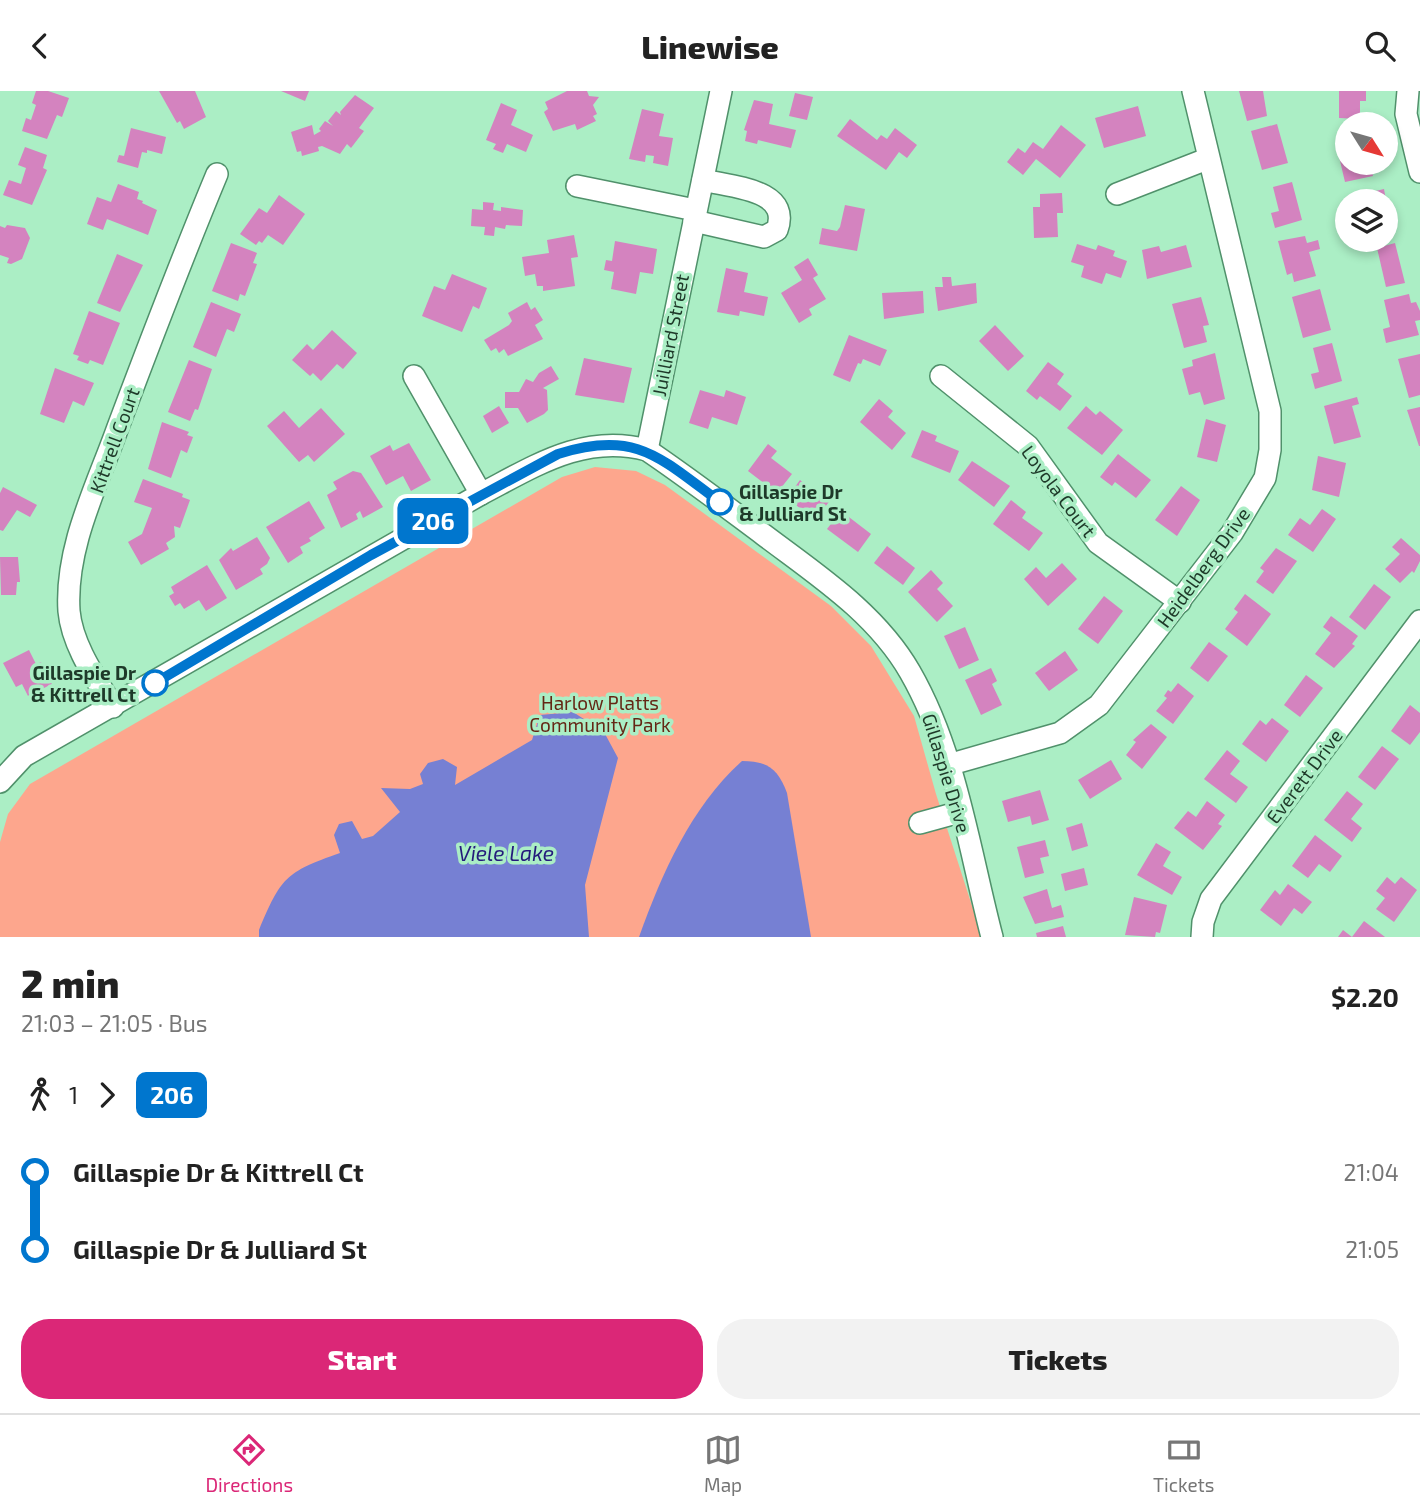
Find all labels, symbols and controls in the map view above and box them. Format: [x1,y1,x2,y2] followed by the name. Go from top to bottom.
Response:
[21,27,59,65] icon: back
[641,27,779,65] text: Linewise
[1361,27,1399,65] icon: search
[1335,112,1398,175] north arrow
[1335,112,1398,252] map controls
[1335,189,1398,252] button: layers
[647,272,693,398] street label: Juilliard Street
[84,384,144,496] street label: Kittrell Court
[1017,441,1101,541] street label: Loyola Court
[739,480,847,525] place label: Gillaspie Dr & Julliard St
[707,489,733,515] marker: Gillaspie Dr & Julliard St
[393,498,473,544] line badge: 206
[1152,502,1254,632] street label: Heidelberg Drive
[411,506,455,535] text: 206
[31,661,136,706] place label: Gillaspie Dr & Kittrell Ct
[142,670,168,696] marker: Gillaspie Dr & Kittrell Ct
[529,691,671,736] park label: Harlow Platts Community Park
[918,711,976,835] street label: Gillaspie Drive
[1261,724,1347,828] street label: Everett Drive
[458,840,554,865] water label: Viele Lake
[21,960,119,1006] text: 2 min
[1331,981,1399,1012] text: $2.20
[21,1009,207,1037] text: 21:03 – 21:05 · Bus
[21,1076,59,1114] icon: walk
[88,1076,126,1114] icon: forward
[150,1080,193,1109] text: 206
[69,1081,78,1109] text: 1
[73,1156,364,1187] text: Gillaspie Dr & Kittrell Ct
[1343,1158,1399,1186] text: 21:04
[73,1233,367,1264] text: Gillaspie Dr & Julliard St
[1345,1235,1399,1263] text: 21:05
[21,1319,703,1399] button: Start
[717,1319,1399,1399] button: Tickets
[205,1431,293,1496] tab: Directions
[704,1431,742,1496] tab: Map
[1153,1431,1215,1496] tab: Tickets

